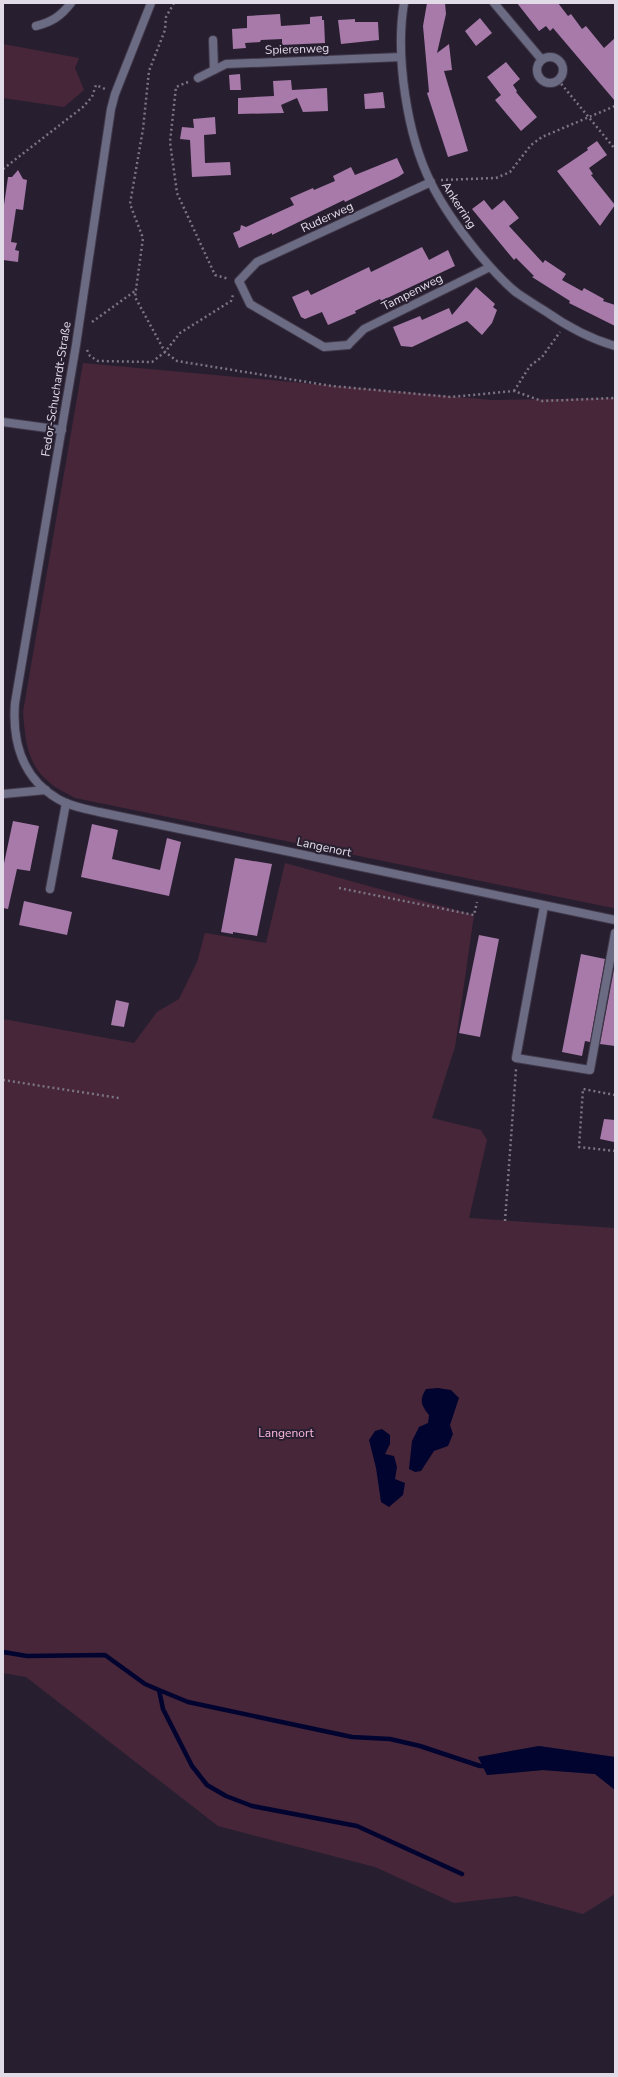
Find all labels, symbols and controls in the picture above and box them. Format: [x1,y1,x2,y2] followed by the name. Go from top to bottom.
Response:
[265,40,329,58] street label: Spierenweg
[438,178,480,232] street label: Ankerring
[298,198,356,236] street label: Ruderweg
[379,270,445,314] street label: Tampenweg
[37,320,75,458] street label: Fedor-Schuchardt-Straße
[295,833,354,861] street label: Langenort
[258,1425,314,1441] park label: Langenort

